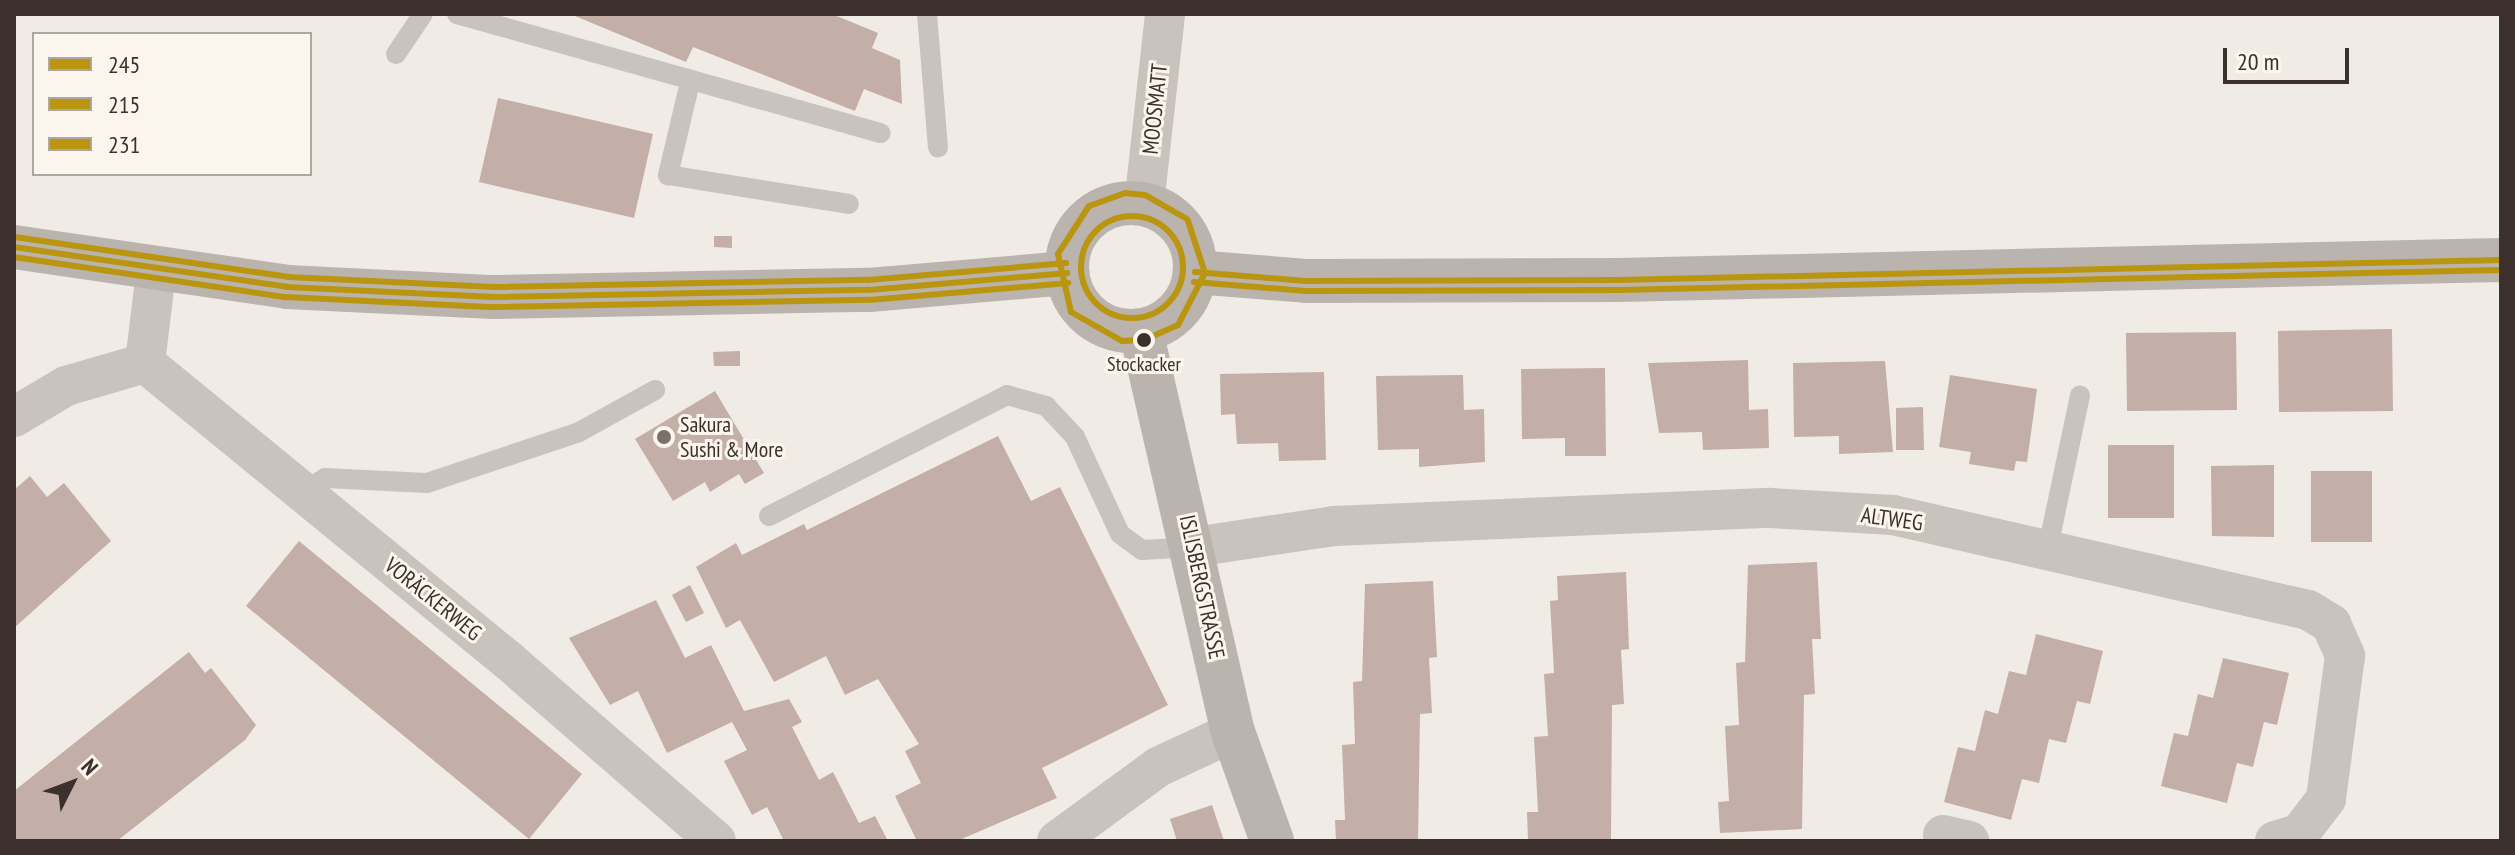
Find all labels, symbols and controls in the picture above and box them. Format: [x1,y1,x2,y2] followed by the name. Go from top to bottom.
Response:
[32,32,312,176] legend
[2227,32,2353,82] scale bar
[2237,46,2279,77] text: 20 m
[108,49,140,80] text: 245
[1137,62,1173,156] street label: MOOSMATT
[108,89,140,120] text: 215
[108,129,140,160] text: 231
[1136,332,1152,348] marker: Stockacker
[1107,352,1181,376] place label: Stockacker
[680,411,783,462] place label: Sakura Sushi & More
[655,428,673,446] marker: Sakura Sushi & More
[1859,502,1925,536] street label: ALTWEG
[1174,512,1230,662] street label: ISLISBERGSTRASSE
[379,552,487,646] street label: VORÄCKERWEG
[32,743,112,823] north arrow
[75,753,104,781] text: N

